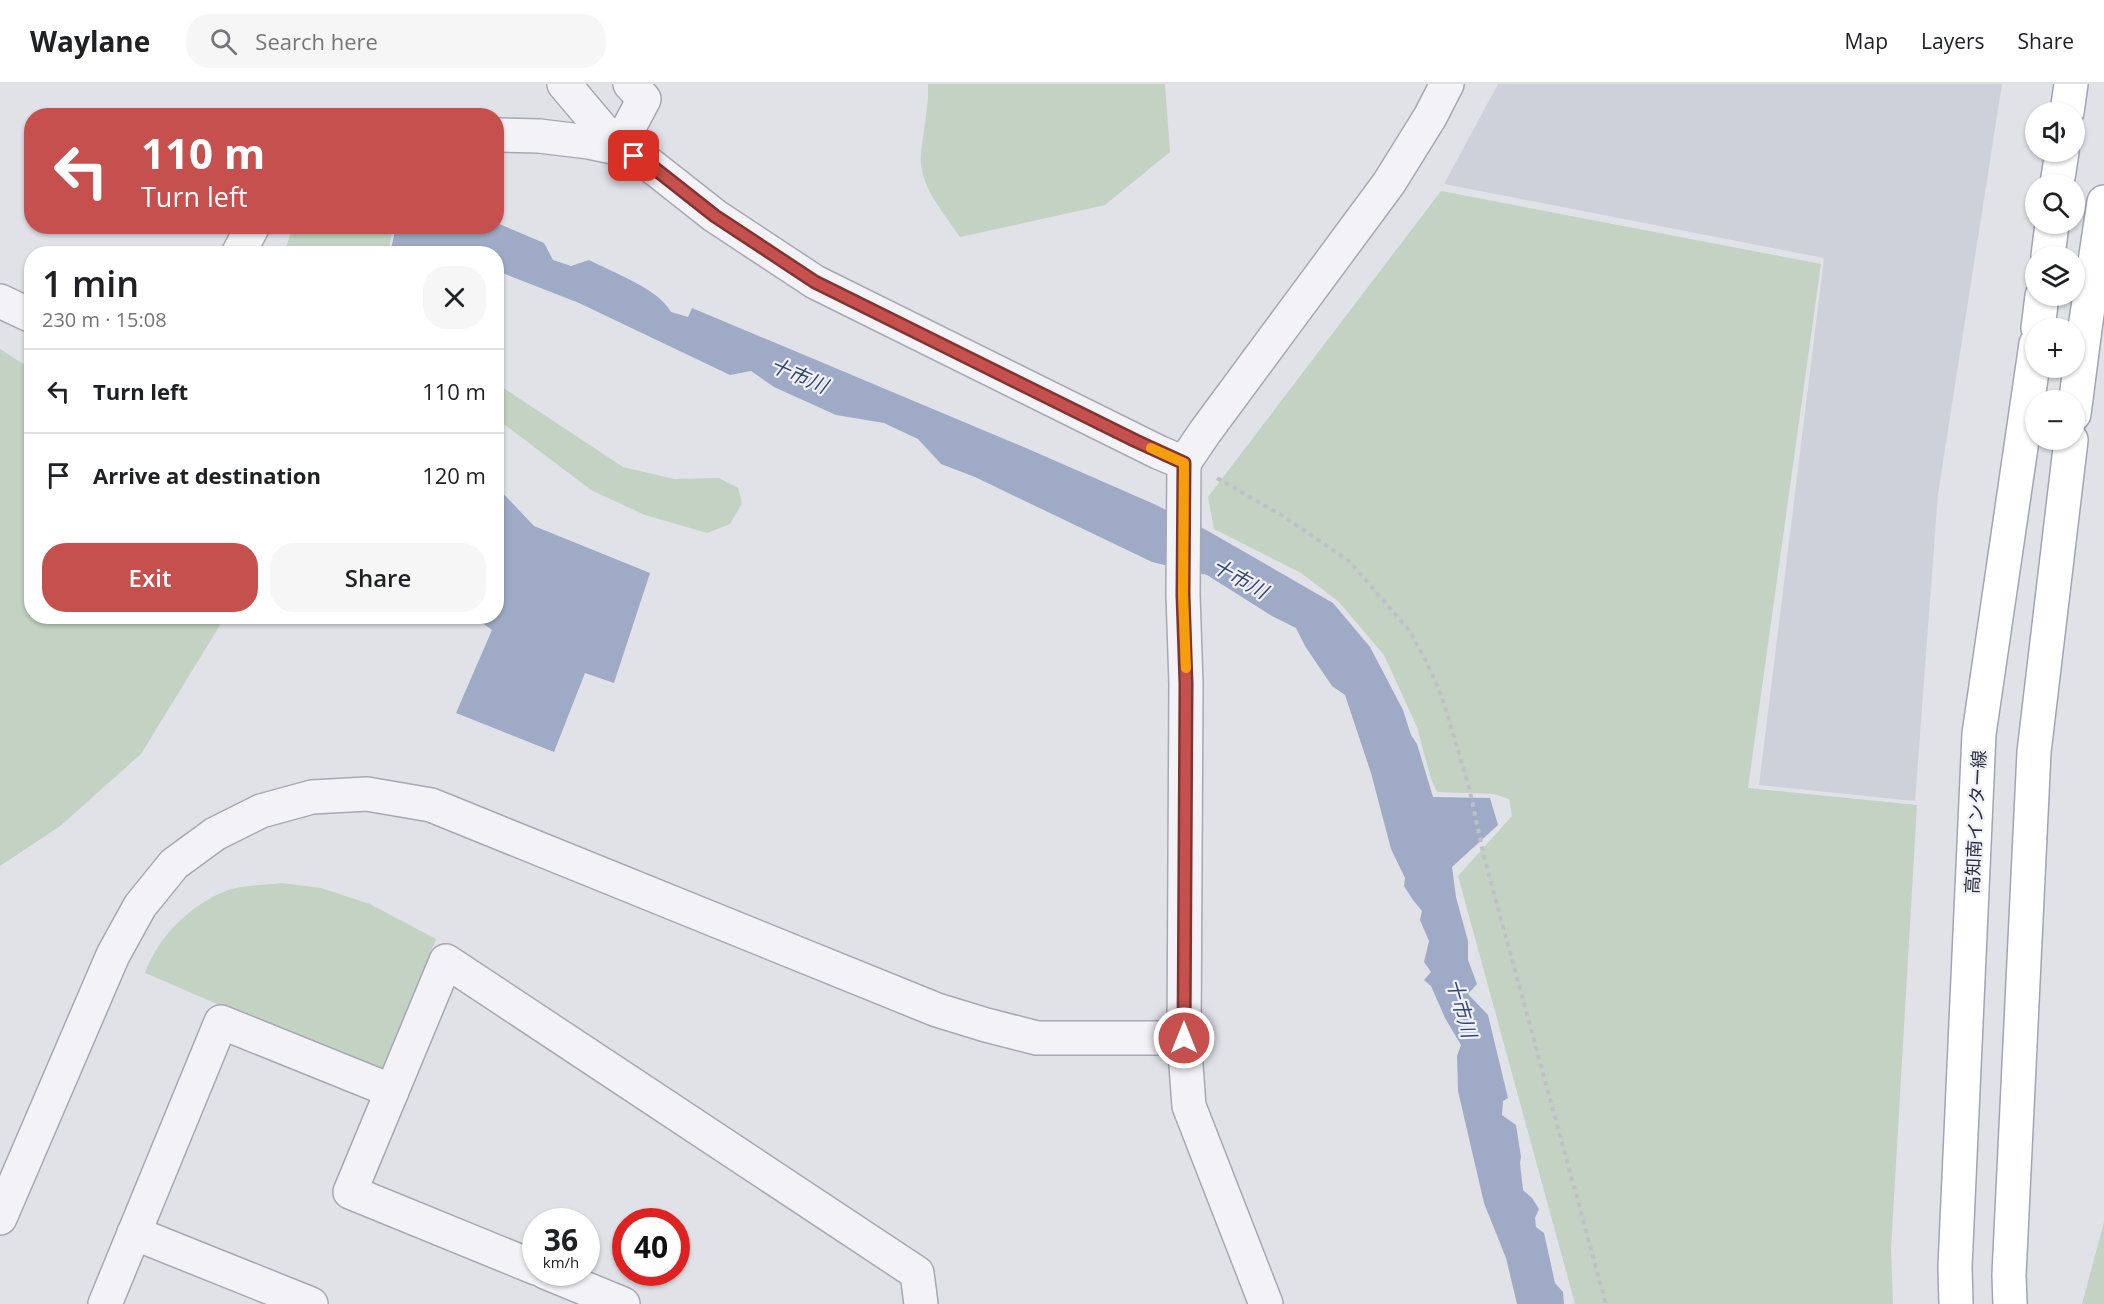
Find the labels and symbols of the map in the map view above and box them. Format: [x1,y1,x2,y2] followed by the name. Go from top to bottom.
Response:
[608,130,659,181] pin
[766,351,834,400] water label: 十市川
[1207,552,1275,605] water label: 十市川
[1959,749,1991,895] street label: 高知南インター線
[1441,975,1484,1042] water label: 十市川
[1152,1006,1216,1070] position arrow
[612,1208,690,1286] speed limit sign: 40

